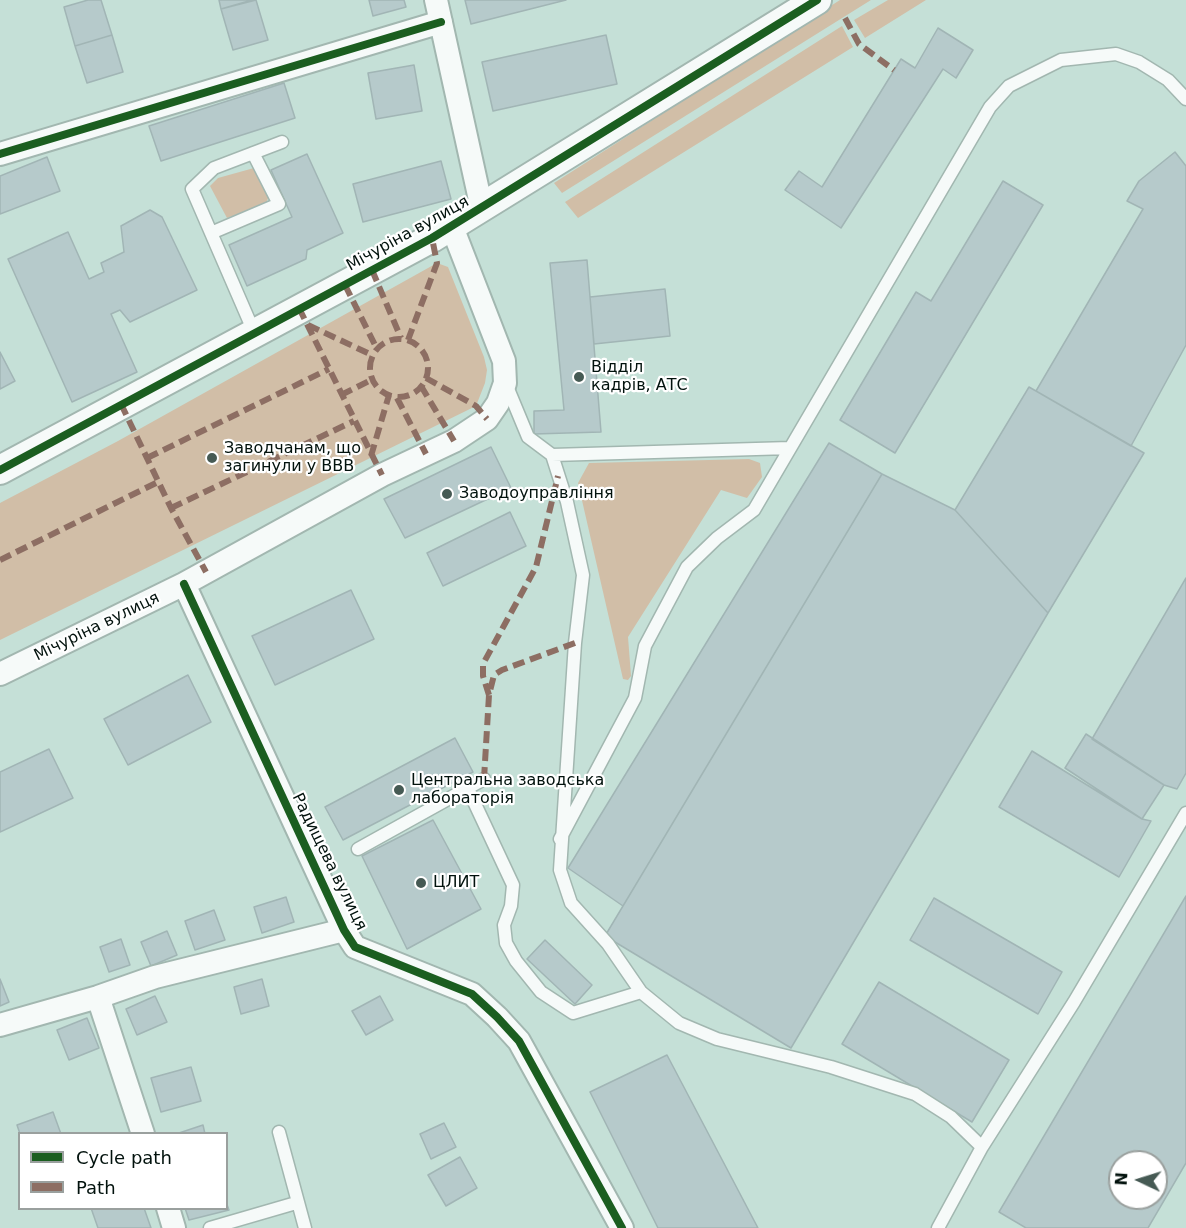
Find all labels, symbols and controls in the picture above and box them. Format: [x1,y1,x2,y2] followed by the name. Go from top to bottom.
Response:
[343,192,473,276] street label: Мічуріна вулиця
[591,358,688,396] place label: Відділ кадрів, АТС
[572,370,586,384] marker: Відділ кадрів, АТС
[224,439,361,477] place label: Заводчанам, що загинули у ВВВ
[205,451,219,465] marker: Заводчанам, що загинули у ВВВ
[459,484,614,504] place label: Заводоуправління
[440,487,454,501] marker: Заводоуправління
[31,588,163,666] street label: Мічуріна вулиця
[411,771,604,809] place label: Центральна заводська лабораторія
[392,783,406,797] marker: Центральна заводська лабораторія
[287,790,371,934] street label: Радищева вулиця
[433,873,479,893] place label: ЦЛИТ
[414,876,428,890] marker: ЦЛИТ
[18,1132,228,1210] legend
[76,1147,172,1168] text: Cycle path
[1108,1150,1168,1210] north arrow
[1112,1172,1131,1186] text: N
[76,1177,116,1198] text: Path

